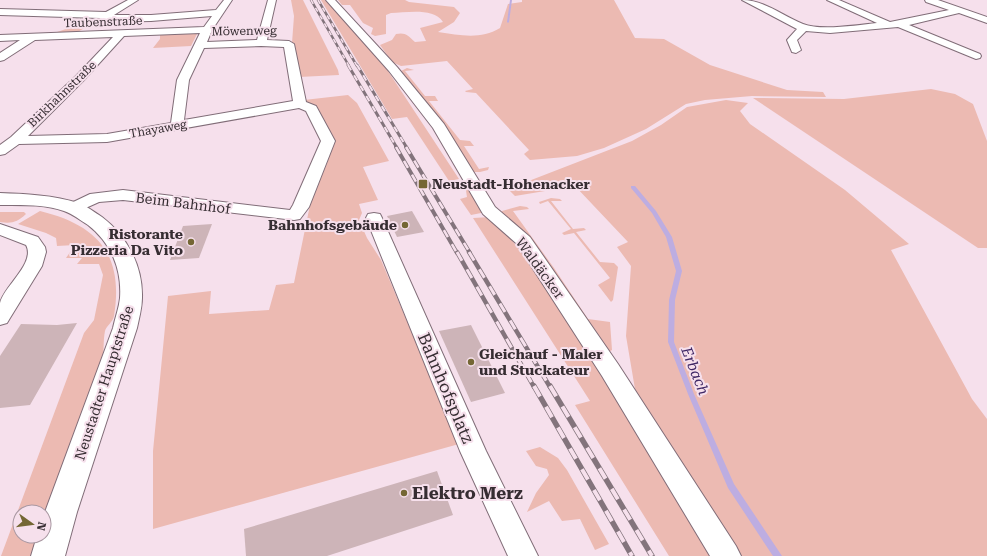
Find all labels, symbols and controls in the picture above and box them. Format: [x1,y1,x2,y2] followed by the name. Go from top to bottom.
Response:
[63,14,143,30] street label: Taubenstraße
[211,23,277,39] street label: Möwenweg
[25,58,99,130] street label: Birkhahnstraße
[128,117,188,141] street label: Thayaweg
[432,176,591,192] place label: Neustadt-Hohenacker
[417,178,429,190] marker: Neustadt-Hohenacker
[135,189,232,217] street label: Beim Bahnhof
[268,217,397,233] place label: Bahnhofsgebäude
[400,220,410,230] marker: Bahnhofsgebäude
[71,226,183,258] place label: Ristorante Pizzeria Da Vito
[512,234,568,302] street label: Waldäcker
[186,237,196,247] marker: Ristorante Pizzeria Da Vito
[71,303,137,462] street label: Neustadter Hauptstraße
[414,330,478,446] street label: Bahnhofsplatz
[677,343,713,398] water label: Erbach
[479,346,603,378] place label: Gleichauf - Maler und Stuckateur
[466,357,476,367] marker: Gleichauf - Maler und Stuckateur
[412,483,523,503] place label: Elektro Merz
[399,488,409,498] marker: Elektro Merz
[12,504,52,544] north arrow
[34,521,49,532] text: N

